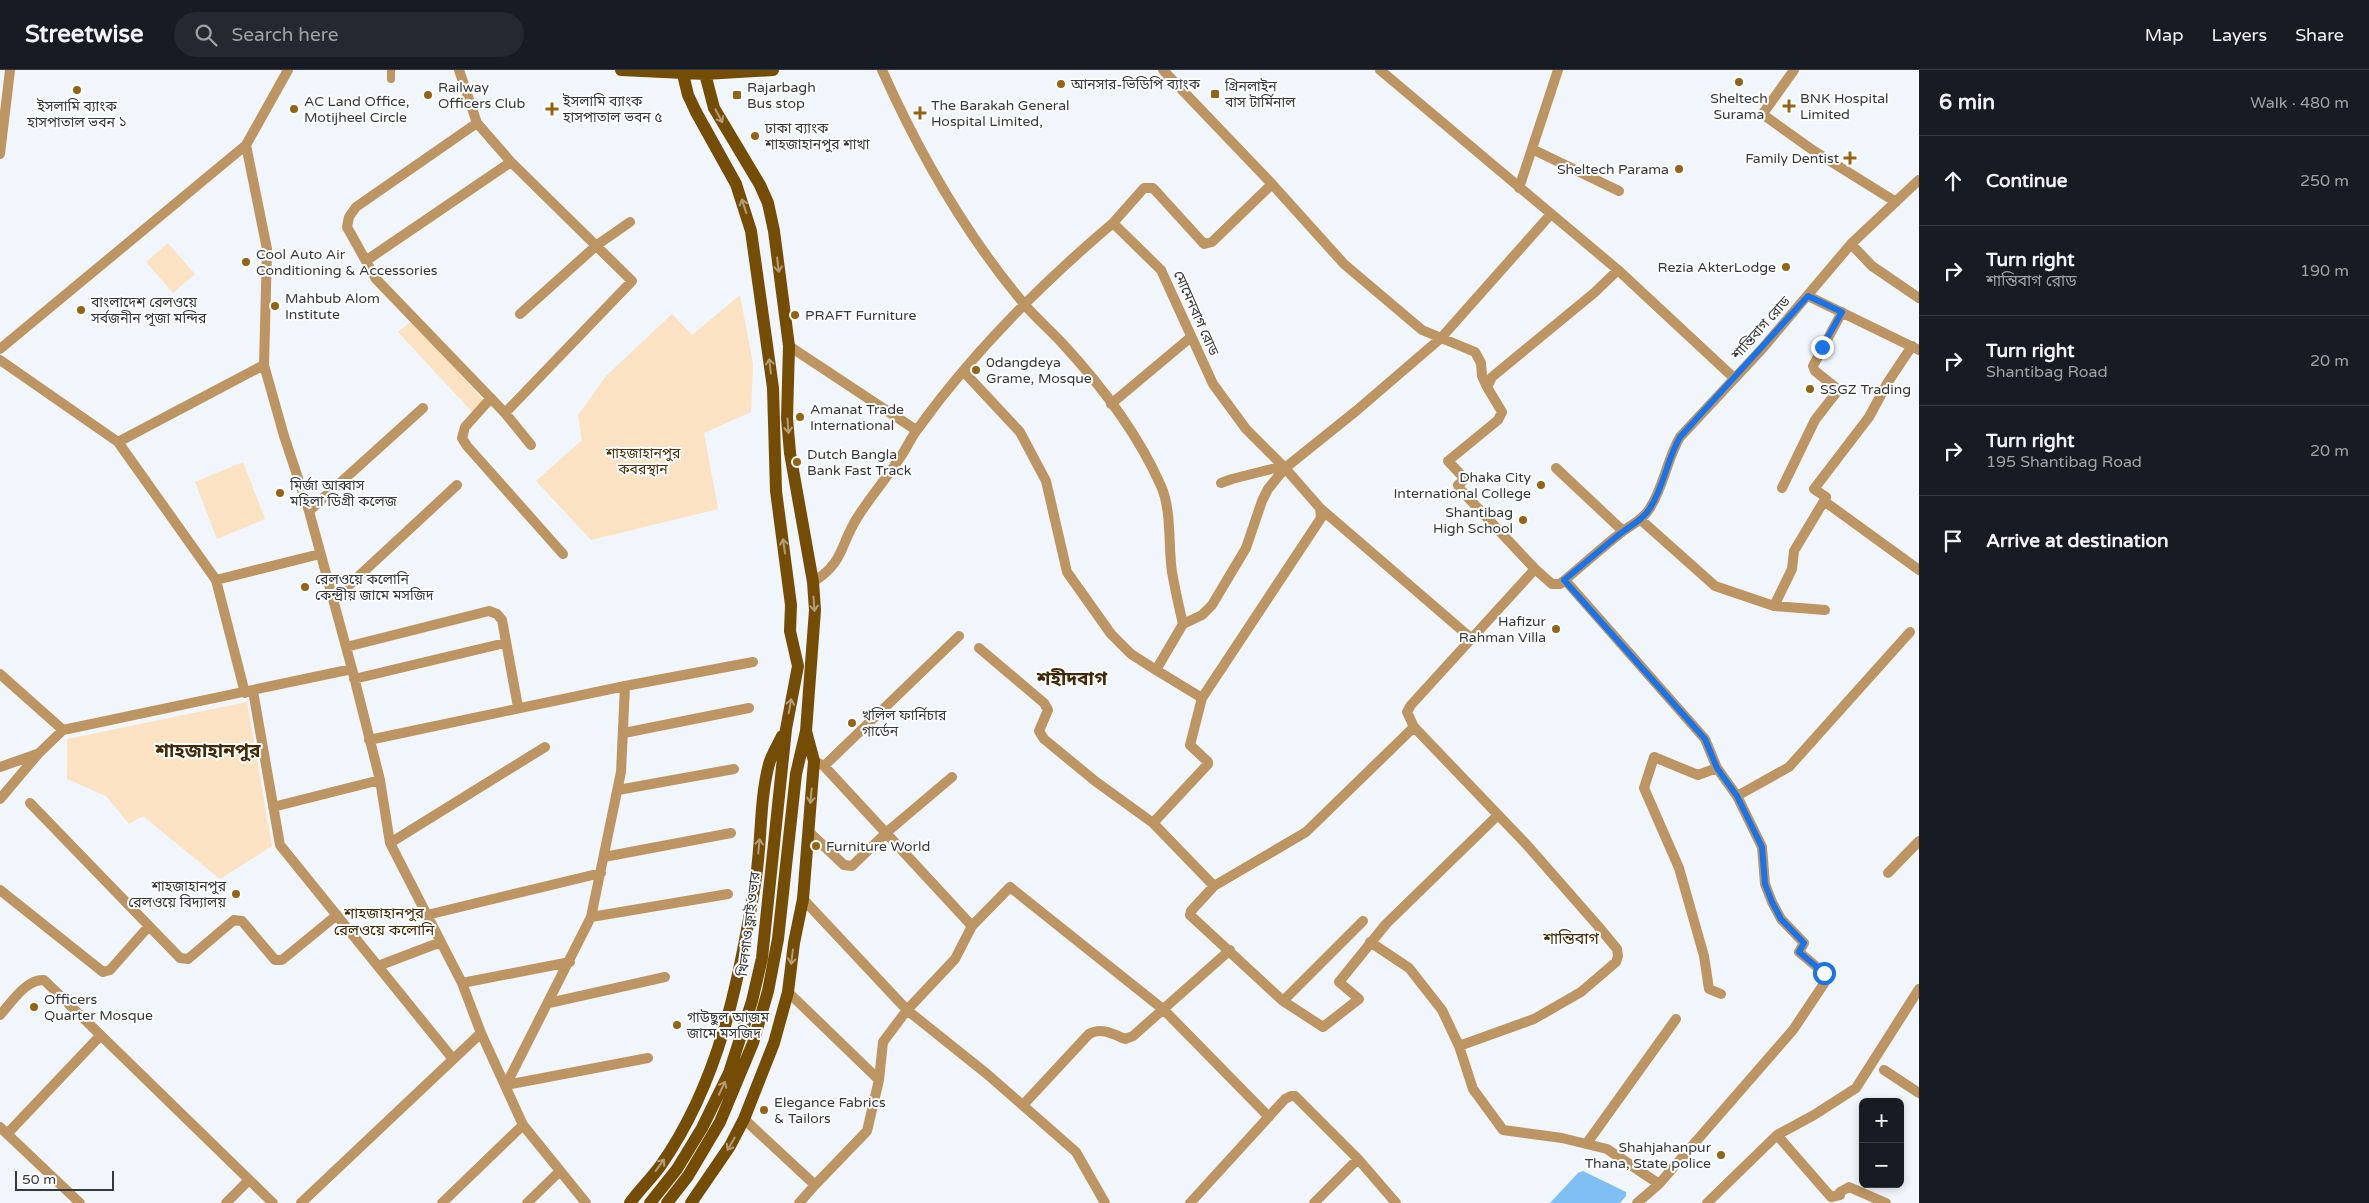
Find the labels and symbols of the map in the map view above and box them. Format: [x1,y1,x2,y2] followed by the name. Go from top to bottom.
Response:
[1070,76,1201,93] place label: আনসার-ভিডিপি ব্যাংক
[1733,76,1745,88] marker: Sheltech Surama
[1055,78,1067,90] marker: আনসার-ভিডিপি ব্যাংক
[1224,78,1296,111] place label: গ্রিনলাইন বাস টার্মিনাল
[438,79,526,112] place label: Railway Officers Club
[747,79,816,112] place label: Rajarbagh Bus stop
[71,84,83,96] marker: ইসলামি ব্যাংক হাসপাতাল ভবন ১
[1209,88,1221,100] marker: গ্রিনলাইন বাস টার্মিনাল
[422,89,434,101] marker: Railway Officers Club
[731,89,743,101] marker: Rajarbagh Bus stop
[1710,90,1768,123] place label: Sheltech Surama
[1800,90,1889,123] place label: BNK Hospital Limited
[304,93,409,126] place label: AC Land Office, Motijheel Circle
[562,93,663,126] place label: ইসলামি ব্যাংক হাসপাতাল ভবন ৫
[931,97,1070,130] place label: The Barakah General Hospital Limited,
[26,98,127,131] place label: ইসলামি ব্যাংক হাসপাতাল ভবন ১
[1782,99,1796,113] marker: BNK Hospital Limited
[545,102,559,116] marker: ইসলামি ব্যাংক হাসপাতাল ভবন ৫
[288,103,300,115] marker: AC Land Office, Motijheel Circle
[913,106,927,120] marker: The Barakah General Hospital Limited,
[715,108,724,123] one-way arrow
[764,120,870,153] place label: ঢাকা ব্যাংক শাহজাহানপুর শাখা
[749,130,761,142] marker: ঢাকা ব্যাংক শাহজাহানপুর শাখা
[1745,150,1840,167] place label: Family Dentist
[1843,151,1857,165] marker: Family Dentist
[1557,161,1669,178] place label: Sheltech Parama
[1673,163,1685,175] marker: Sheltech Parama
[739,199,748,214] one-way arrow
[256,246,438,279] place label: Cool Auto Air Conditioning & Accessories
[240,256,252,268] marker: Cool Auto Air Conditioning & Accessories
[774,256,784,272] one-way arrow
[1657,259,1776,276] place label: Rezia AkterLodge
[1780,261,1792,273] marker: Rezia AkterLodge
[1170,268,1223,359] street label: মোমেনবাগ রোড
[285,290,380,323] place label: Mahbub Alom Institute
[1727,292,1795,364] street label: শান্তিবাগ রোড
[90,294,207,327] place label: বাংলাদেশ রেলওয়ে সর্বজনীন পূজা মন্দির
[269,300,281,312] marker: Mahbub Alom Institute
[75,304,87,316] marker: বাংলাদেশ রেলওয়ে সর্বজনীন পূজা মন্দির
[805,307,916,324] place label: PRAFT Furniture
[789,309,801,321] marker: PRAFT Furniture
[1811,336,1834,359] route end
[986,354,1092,387] place label: 0dangdeya Grame, Mosque
[765,359,775,375] one-way arrow
[970,364,982,376] marker: 0dangdeya Grame, Mosque
[1820,381,1911,398] place label: SSGZ Trading
[1804,383,1816,395] marker: SSGZ Trading
[810,401,904,434] place label: Amanat Trade International
[794,411,806,423] marker: Amanat Trade International
[783,418,793,434] one-way arrow
[605,445,681,478] park label: শাহজাহানপুর কবরস্থান
[807,446,912,479] place label: Dutch Bangla Bank Fast Track
[791,456,803,468] marker: Dutch Bangla Bank Fast Track
[1393,469,1531,502] place label: Dhaka City International College
[289,476,398,510] place label: মির্জা আব্বাস মহিলা ডিগ্রী কলেজ
[1535,479,1547,491] marker: Dhaka City International College
[274,487,286,499] marker: মির্জা আব্বাস মহিলা ডিগ্রী কলেজ
[1433,504,1513,537] place label: Shantibag High School
[1517,514,1529,526] marker: Shantibag High School
[779,538,789,554] one-way arrow
[315,571,434,604] place label: রেলওয়ে কলোনি কেন্দ্রীয় জামে মসজিদ
[299,581,311,593] marker: রেলওয়ে কলোনি কেন্দ্রীয় জামে মসজিদ
[810,596,819,612] one-way arrow
[1459,613,1547,646] place label: Hafizur Rahman Villa
[1550,623,1562,635] marker: Hafizur Rahman Villa
[1036,668,1108,690] district label: শহীদবাগ
[786,698,796,714] one-way arrow
[862,706,947,740] place label: খলিল ফার্নিচার গার্ডেন
[846,717,858,729] marker: খলিল ফার্নিচার গার্ডেন
[155,740,261,762] district label: শাহজাহানপুর
[806,788,816,804] one-way arrow
[826,838,930,855] place label: Furniture World
[755,839,764,855] one-way arrow
[810,840,822,852] marker: Furniture World
[734,870,764,978] street label: খিলগাও ফ্লাইওভার
[128,878,227,911] place label: শাহজাহানপুর রেলওয়ে বিদ্যালয়
[230,888,242,900] marker: শাহজাহানপুর রেলওয়ে বিদ্যালয়
[334,904,435,939] district label: শাহজাহানপুর রেলওয়ে কলোনি
[1542,929,1599,949] district label: শান্তিবাগ
[787,949,797,965] one-way arrow
[1813,962,1836,985] route start
[44,991,153,1024] place label: Officers Quarter Mosque
[28,1001,40,1013] marker: Officers Quarter Mosque
[686,1009,769,1042] place label: গাউছুল আজম জামে মসজিদ
[671,1019,683,1031] marker: গাউছুল আজম জামে মসজিদ
[717,1081,727,1096] one-way arrow
[774,1094,886,1127] place label: Elegance Fabrics & Tailors
[758,1104,770,1116] marker: Elegance Fabrics & Tailors
[726,1136,736,1151] one-way arrow
[1585,1139,1712,1172] place label: Shahjahanpur Thana, State police
[1715,1149,1727,1161] marker: Shahjahanpur Thana, State police
[655,1158,665,1172] one-way arrow
[15,1168,114,1191] scale bar

